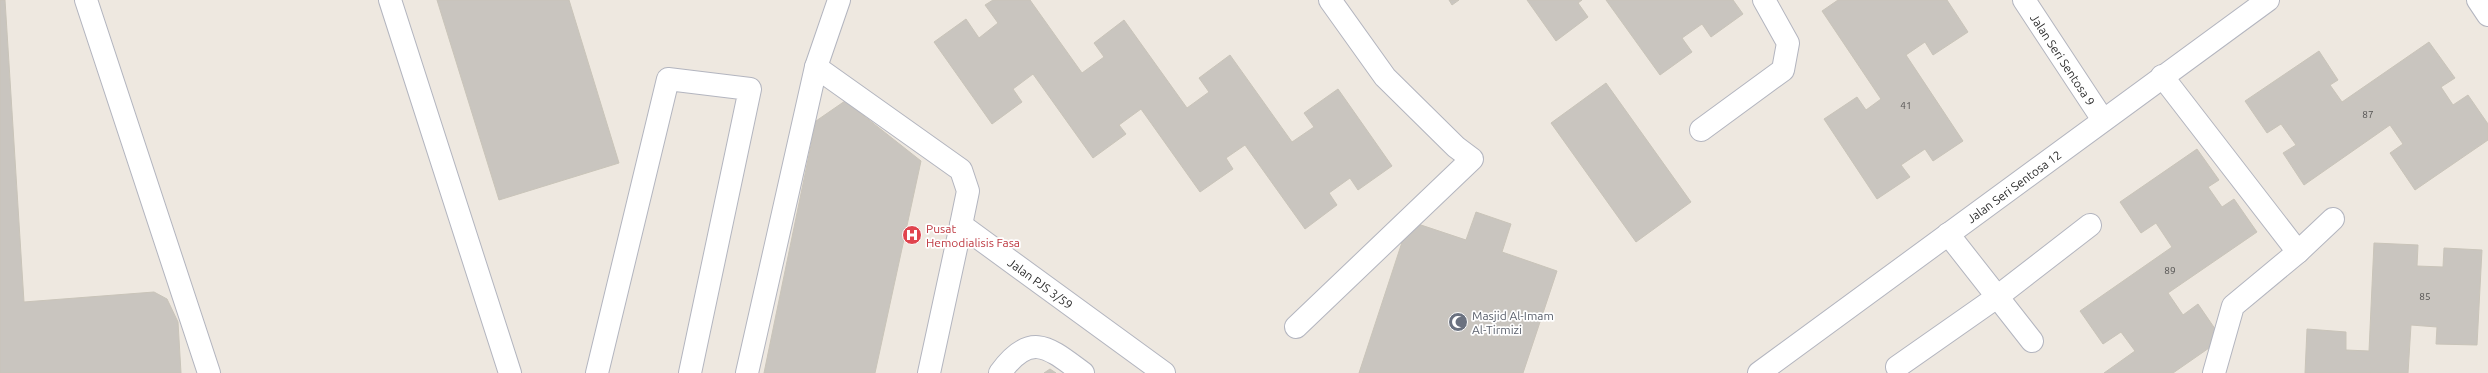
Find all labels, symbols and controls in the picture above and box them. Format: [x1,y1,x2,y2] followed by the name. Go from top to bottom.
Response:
[2028,11,2098,107] street label: Jalan Seri Sentosa 9
[1900,100,1912,111] house number: 41
[2362,109,2374,120] house number: 87
[1964,147,2063,225] street label: Jalan Seri Sentosa 12
[926,222,1020,249] place label: Pusat Hemodialisis Fasa
[901,224,923,246] hospital icon: Pusat Hemodialisis Fasa
[1006,255,1076,311] street label: Jalan PJS 3/59
[2164,265,2176,276] house number: 89
[2419,291,2431,302] house number: 85
[1472,309,1554,336] place label: Masjid Al-Imam Al-Tirmizi
[1447,311,1469,333] mosque icon: Masjid Al-Imam Al-Tirmizi

